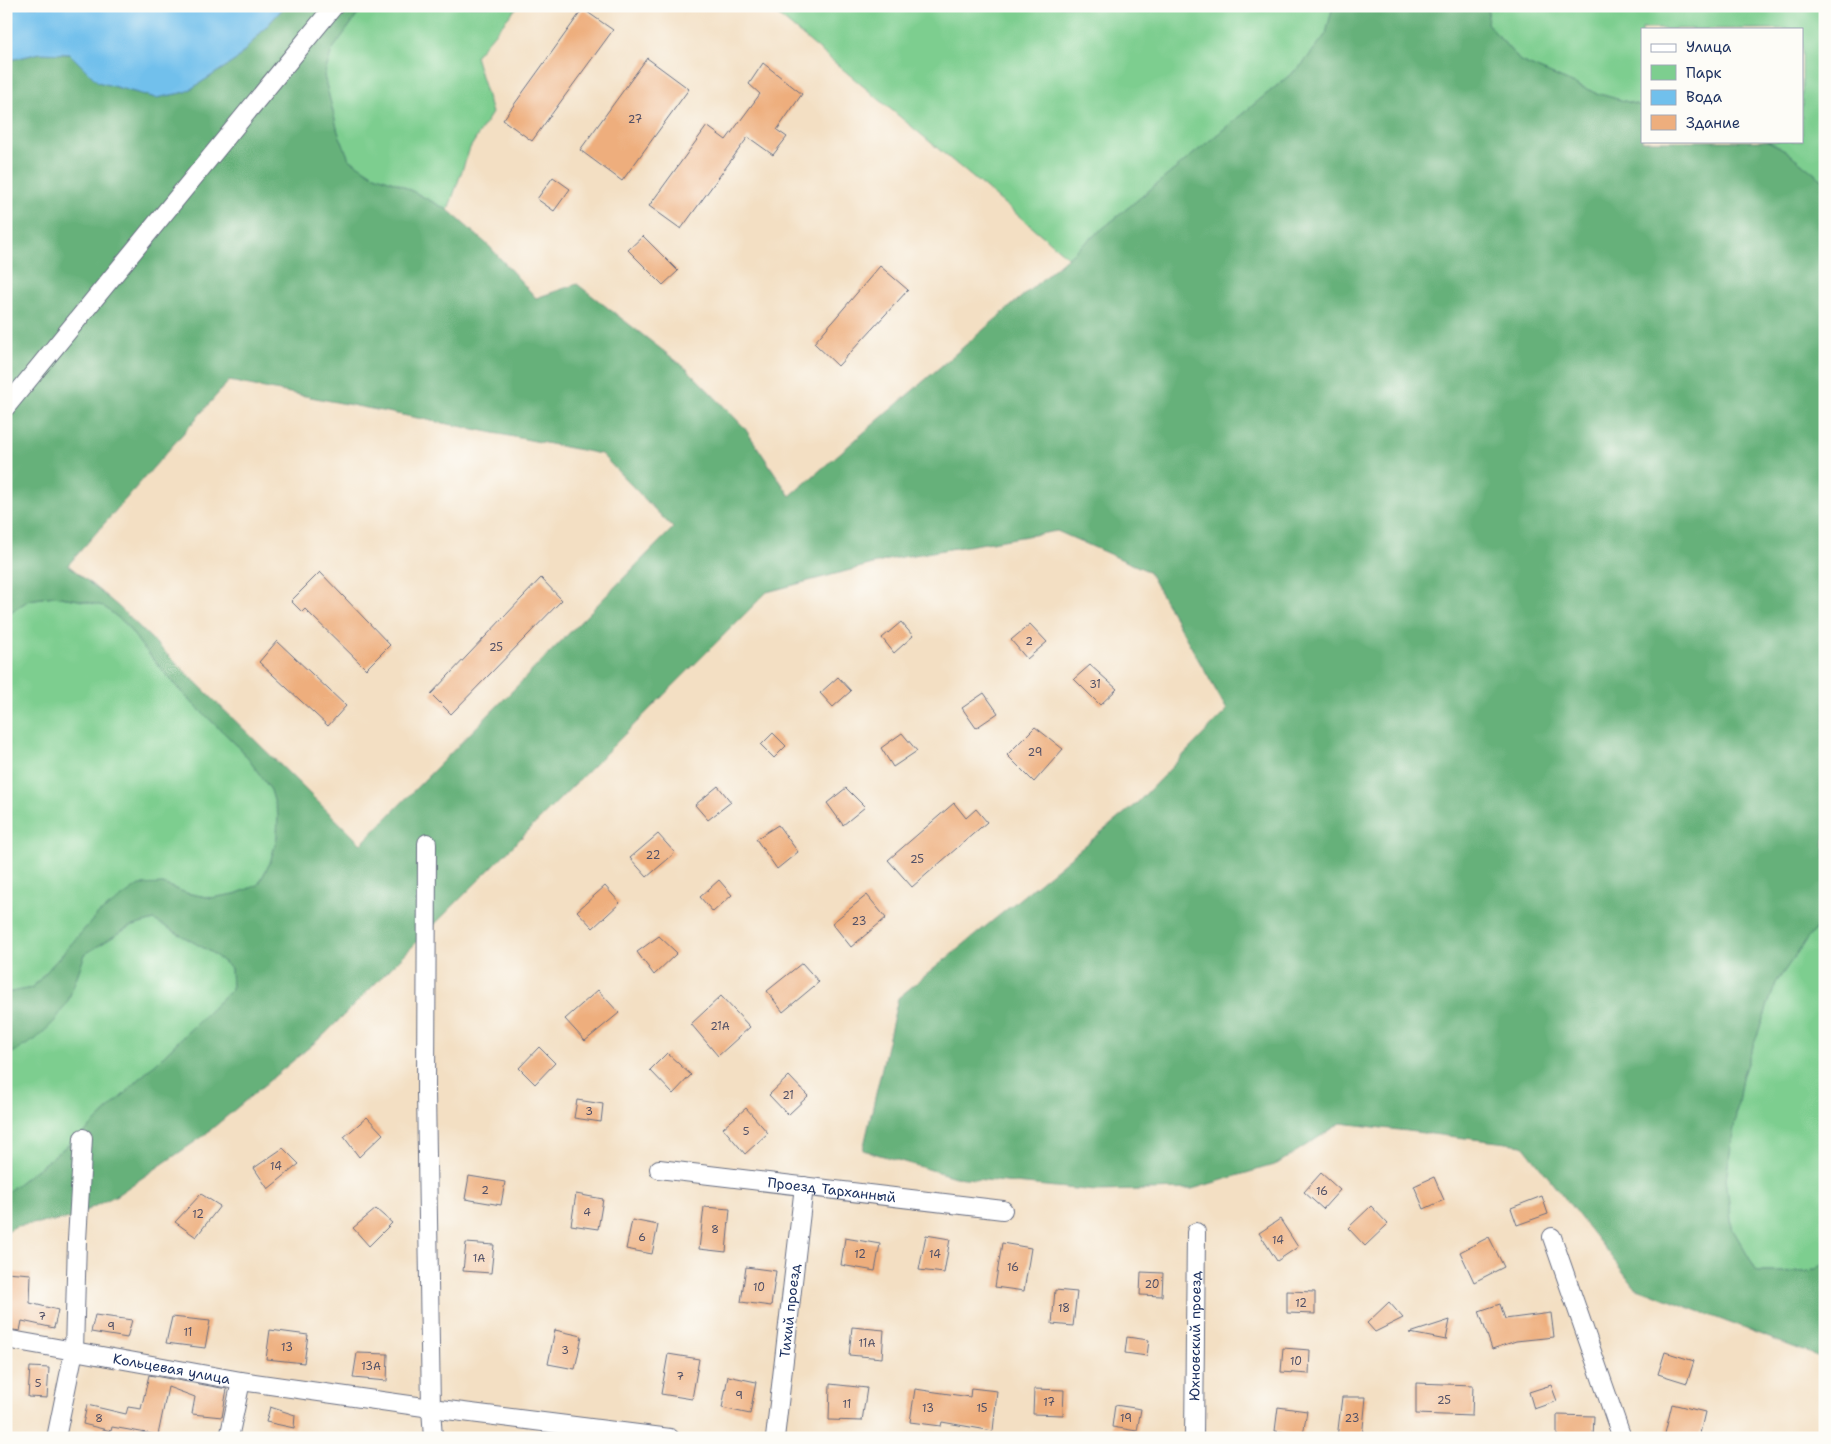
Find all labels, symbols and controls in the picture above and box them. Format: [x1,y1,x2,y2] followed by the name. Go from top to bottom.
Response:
[1641,28,1804,142] legend
[1686,37,1732,57] text: Улица
[1686,63,1722,83] text: Парк
[1686,87,1723,107] text: Вода
[628,112,643,127] house number: 27
[1686,113,1740,133] text: Здание
[1025,634,1033,649] house number: 2
[489,640,503,655] house number: 25
[1089,677,1101,692] house number: 31
[1028,745,1042,760] house number: 29
[646,848,660,863] house number: 22
[910,852,924,867] house number: 25
[852,914,866,929] house number: 23
[710,1019,730,1034] house number: 21А
[782,1088,794,1103] house number: 21
[585,1104,593,1119] house number: 3
[743,1124,750,1139] house number: 5
[270,1159,282,1174] house number: 14
[767,1173,897,1206] street label: Проезд Тарханный
[481,1183,489,1198] house number: 2
[1316,1184,1328,1199] house number: 16
[583,1205,591,1220] house number: 4
[192,1207,204,1222] house number: 12
[711,1222,719,1237] house number: 8
[638,1230,646,1245] house number: 6
[1272,1233,1284,1248] house number: 14
[854,1247,866,1262] house number: 12
[929,1247,941,1262] house number: 14
[473,1251,485,1266] house number: 1А
[1007,1260,1019,1275] house number: 16
[775,1263,804,1359] street label: Тихий проезд
[1185,1271,1205,1401] street label: Юхновский проезд
[1144,1277,1160,1292] house number: 20
[753,1280,765,1295] house number: 10
[1295,1296,1307,1311] house number: 12
[1058,1301,1070,1316] house number: 18
[38,1309,46,1324] house number: 7
[107,1319,115,1334] house number: 9
[184,1325,192,1340] house number: 11
[859,1336,875,1351] house number: 11А
[281,1340,293,1355] house number: 13
[561,1343,569,1358] house number: 3
[111,1349,232,1388] street label: Кольцевая улица
[1290,1354,1302,1369] house number: 10
[361,1359,381,1374] house number: 13А
[676,1369,684,1384] house number: 7
[35,1376,42,1391] house number: 5
[735,1388,743,1403] house number: 9
[1437,1393,1451,1408] house number: 25
[1043,1395,1055,1410] house number: 17
[843,1397,851,1412] house number: 11
[922,1401,934,1416] house number: 13
[976,1401,988,1416] house number: 15
[95,1411,103,1426] house number: 8
[1120,1411,1132,1426] house number: 19
[1345,1411,1359,1426] house number: 23

